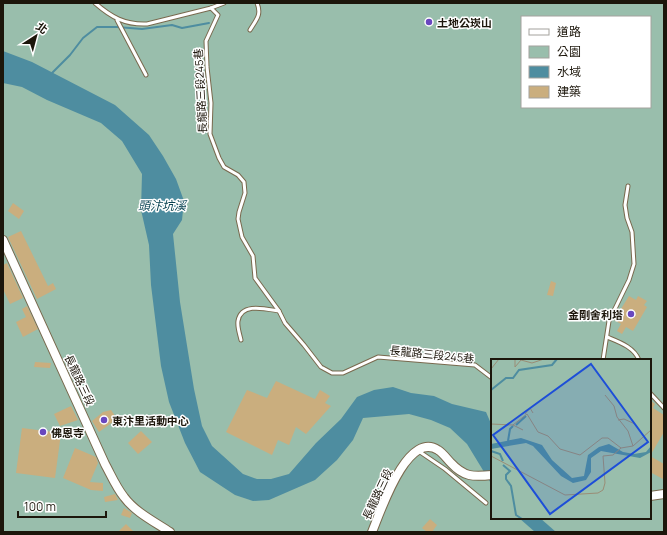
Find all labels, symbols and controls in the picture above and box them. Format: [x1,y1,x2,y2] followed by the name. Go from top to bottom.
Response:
[437,15,492,30] place label: 土地公崁山
[16,16,56,56] north arrow
[521,16,651,108] legend
[424,17,434,27] marker: 土地公崁山
[33,18,51,37] text: 北
[557,23,581,40] text: 道路
[557,43,581,60] text: 公園
[190,48,210,134] street label: 長龍路三段245巷
[557,63,581,80] text: 水域
[557,83,581,100] text: 建築
[138,197,188,214] water label: 頭汴坑溪
[568,307,623,322] place label: 金剛舍利塔
[626,309,636,319] marker: 金剛舍利塔
[389,342,475,366] street label: 長龍路三段245巷
[62,352,98,408] street label: 長龍路三段
[491,359,651,519] inset map
[112,413,189,428] place label: 東汴里活動中心
[99,415,109,425] marker: 東汴里活動中心
[51,425,84,440] place label: 佛恩寺
[38,427,48,437] marker: 佛恩寺
[359,466,395,522] street label: 長龍路三段
[18,493,106,519] scale bar
[24,498,56,515] text: 100 m

